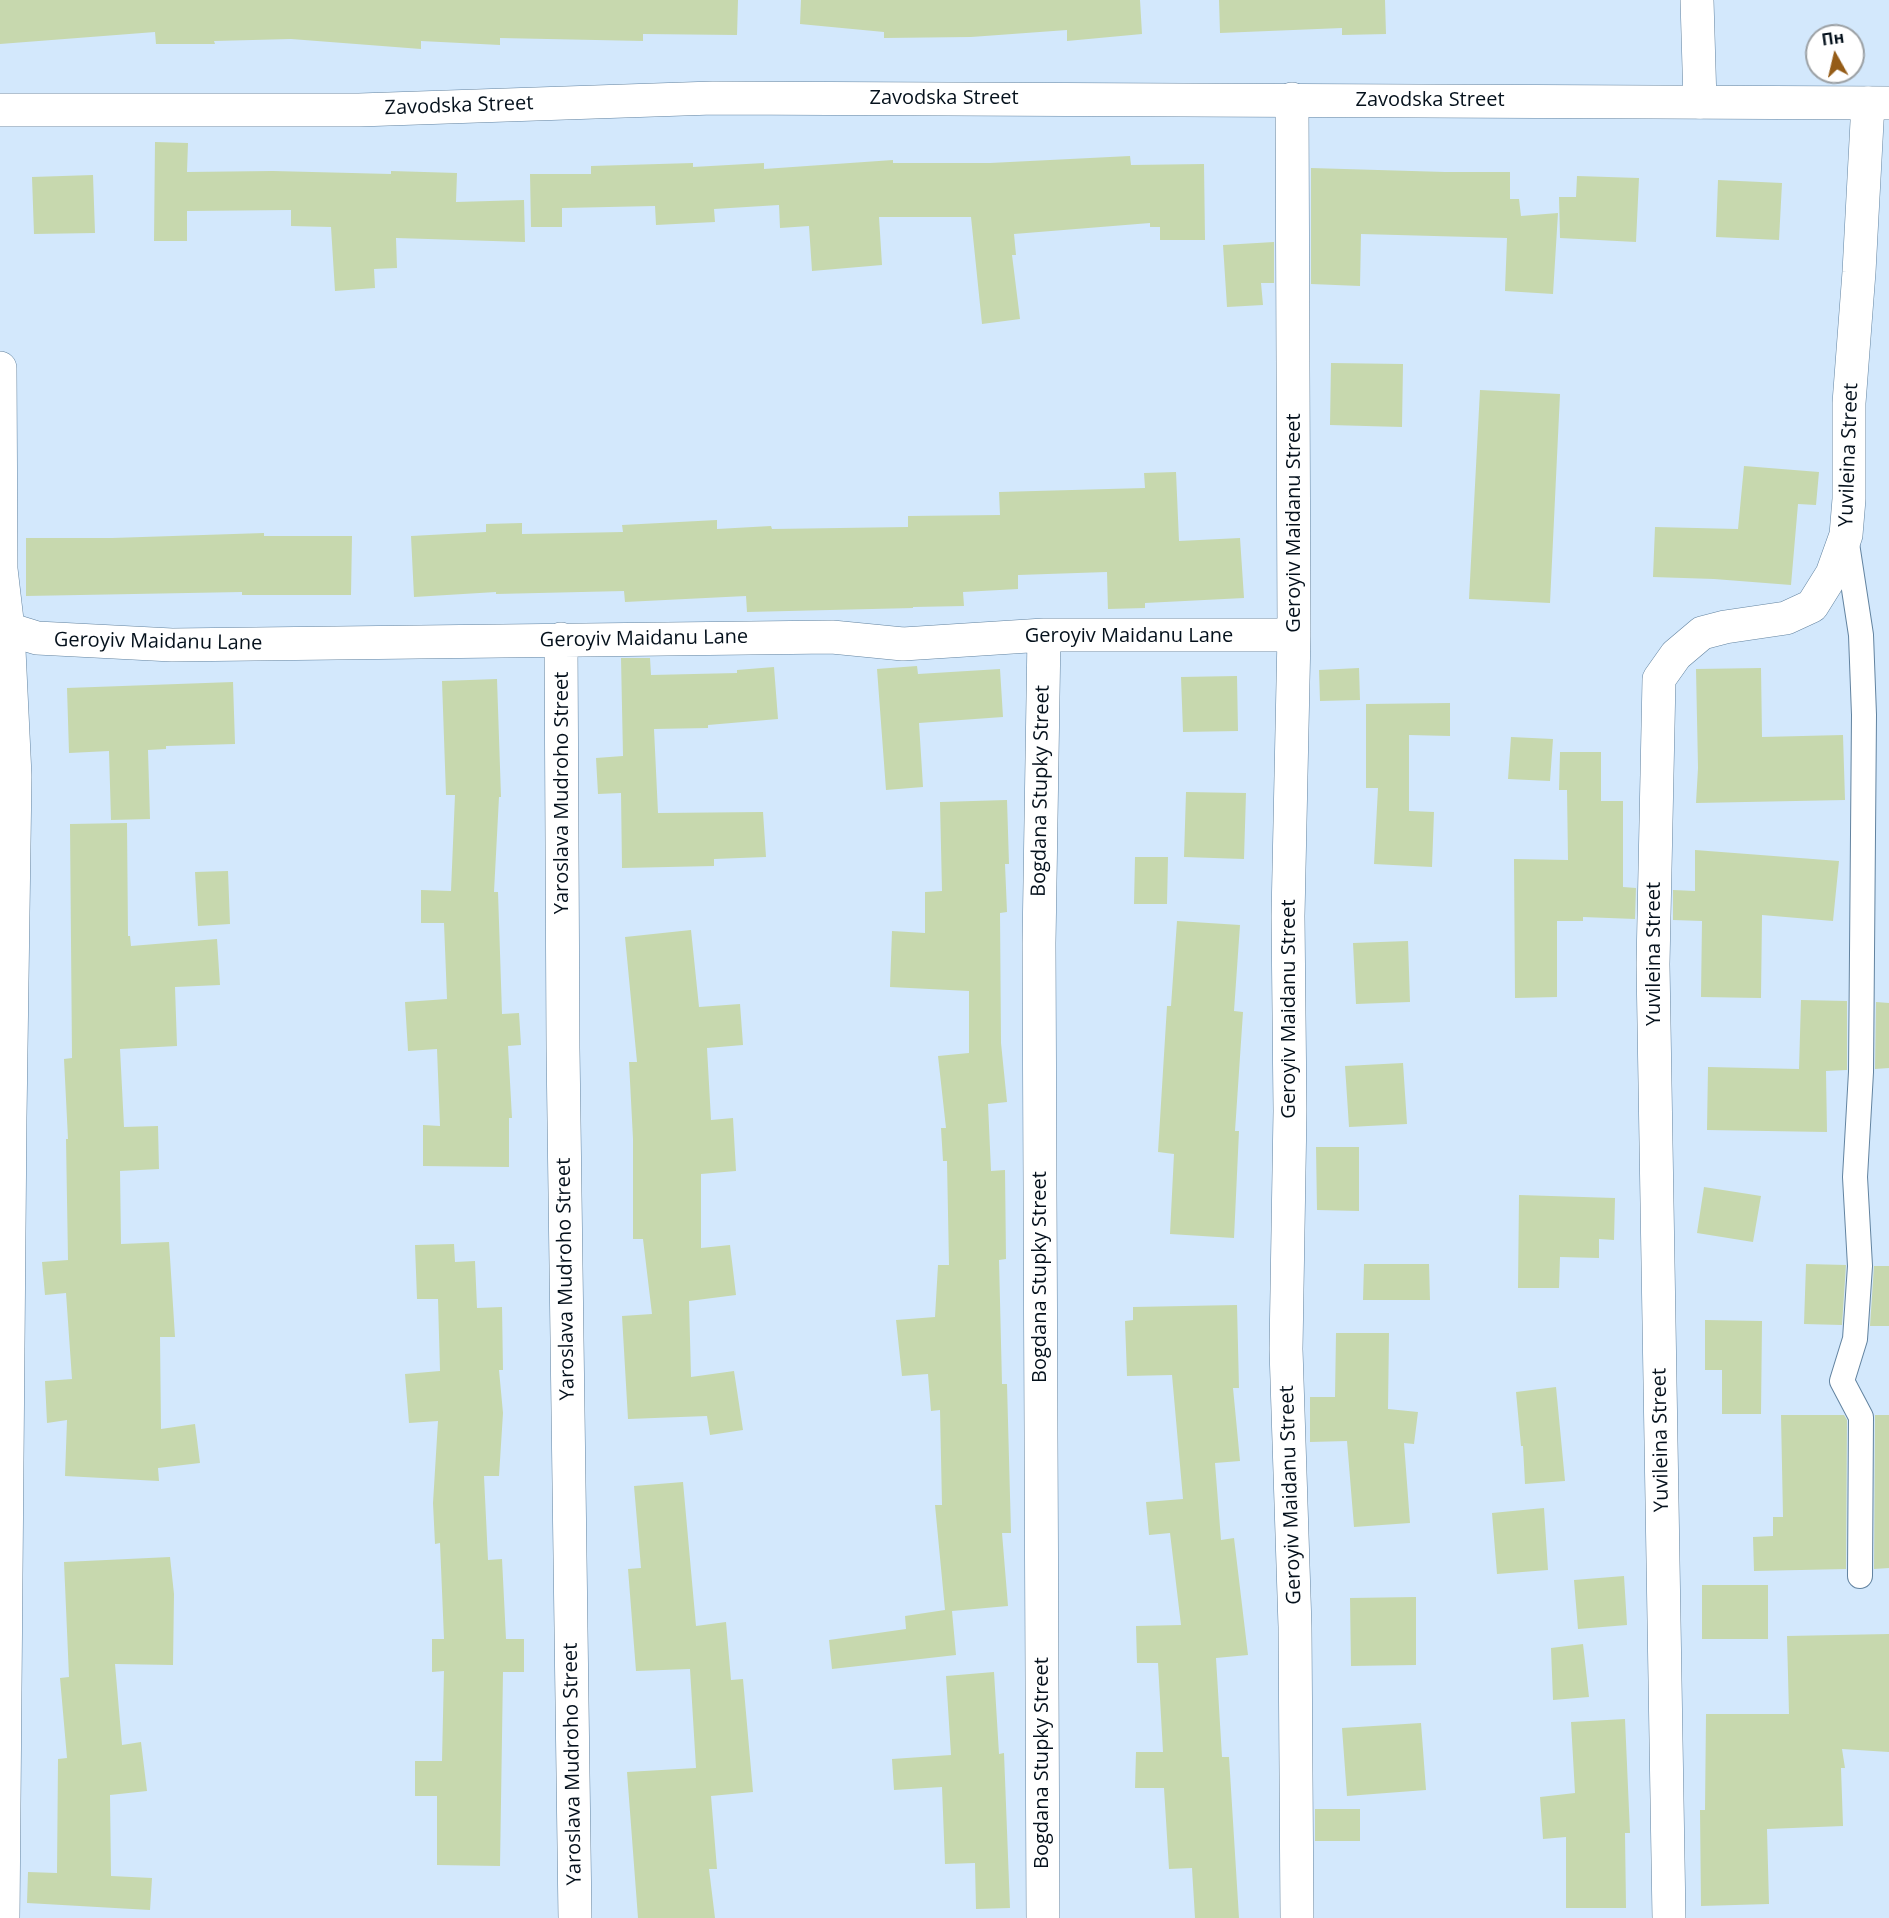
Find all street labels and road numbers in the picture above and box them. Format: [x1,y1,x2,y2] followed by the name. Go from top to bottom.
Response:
[869,86,1019,110] street label: Zavodska Street
[1355,88,1505,112] street label: Zavodska Street
[384,91,534,121] street label: Zavodska Street
[1834,383,1864,527] street label: Yuvileina Street
[1282,413,1306,633] street label: Geroyiv Maidanu Street
[1025,624,1233,648] street label: Geroyiv Maidanu Lane
[540,625,748,653] street label: Geroyiv Maidanu Lane
[54,628,262,656] street label: Geroyiv Maidanu Lane
[550,672,574,914] street label: Yaroslava Mudroho Street
[1027,685,1055,897] street label: Bogdana Stupky Street
[1642,882,1666,1026] street label: Yuvileina Street
[1277,899,1301,1119] street label: Geroyiv Maidanu Street
[552,1158,580,1400] street label: Yaroslava Mudroho Street
[1028,1171,1052,1383] street label: Bogdana Stupky Street
[1648,1368,1674,1512] street label: Yuvileina Street
[1275,1385,1307,1605] street label: Geroyiv Maidanu Street
[559,1643,587,1885] street label: Yaroslava Mudroho Street
[1030,1657,1054,1869] street label: Bogdana Stupky Street

